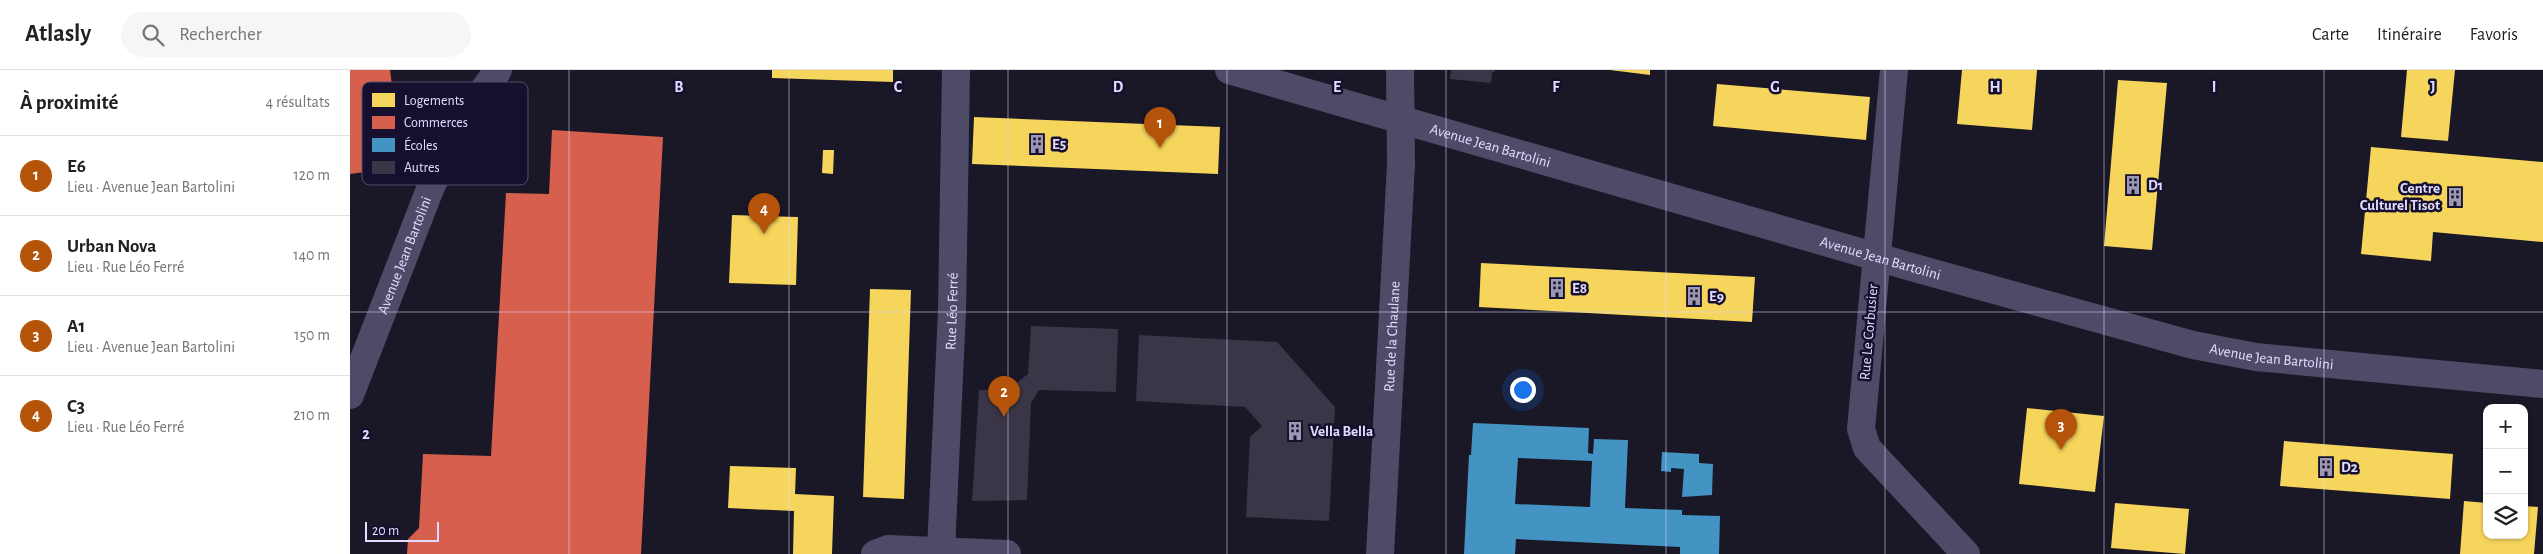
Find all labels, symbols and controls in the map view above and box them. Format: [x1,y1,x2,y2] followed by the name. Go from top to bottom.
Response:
[121,12,471,57] search box
[139,21,167,49] icon: search
[25,22,91,46] text: Atlasly
[179,25,262,44] text: Rechercher
[2312,26,2349,44] text: Carte
[2377,26,2442,44] text: Itinéraire
[2470,26,2518,44] text: Favoris
[674,79,684,95] text: B
[894,79,903,95] text: C
[1113,79,1124,95] text: D
[1333,79,1341,95] text: E
[1552,79,1560,95] text: F
[1770,79,1780,95] text: G
[1989,79,2001,95] text: H
[2212,79,2216,95] text: I
[2430,79,2436,95] text: J
[362,82,528,185] legend
[20,92,118,113] text: À proximité
[266,94,330,110] text: 4 résultats
[404,94,464,108] text: Logements
[1144,107,1176,148] pin: 1
[404,116,468,130] text: Commerces
[1428,121,1552,170] street label: Avenue Jean Bartolini
[1026,133,1048,155] building icon: E5
[404,136,438,153] text: Écoles
[1052,137,1066,152] place label: E5
[67,157,86,176] text: E6
[404,161,440,175] text: Autres
[33,167,39,183] text: 1
[293,167,330,183] text: 120 m
[2122,174,2144,196] building icon: D1
[2148,178,2163,193] place label: D1
[67,179,235,195] text: Lieu · Avenue Jean Bartolini
[2360,181,2440,213] place label: Centre Culturel Tisot
[2444,186,2466,208] building icon: Centre Culturel Tisot
[748,193,780,234] pin: 4
[375,194,434,316] street label: Avenue Jean Bartolini
[1818,233,1943,282] street label: Avenue Jean Bartolini
[67,237,156,256] text: Urban Nova
[32,247,40,263] text: 2
[293,247,330,263] text: 140 m
[67,259,184,275] text: Lieu · Rue Léo Ferré
[943,272,960,350] street label: Rue Léo Ferré
[1546,277,1568,299] building icon: E8
[1381,281,1402,392] street label: Rue de la Chaulane
[1572,281,1587,296] place label: E8
[1857,283,1881,381] street label: Rue Le Corbusier
[1683,285,1705,307] building icon: E9
[1709,289,1724,304] place label: E9
[67,317,85,336] text: A1
[33,327,39,343] text: 3
[294,327,330,343] text: 150 m
[67,339,235,355] text: Lieu · Avenue Jean Bartolini
[2208,341,2334,372] street label: Avenue Jean Bartolini
[988,376,1020,417] pin: 2
[1510,377,1536,403] your location
[67,397,85,416] text: C3
[2483,404,2528,539] map controls
[2483,404,2528,449] button: +
[32,407,40,423] text: 4
[293,407,330,423] text: 210 m
[2045,409,2077,450] pin: 3
[67,419,184,435] text: Lieu · Rue Léo Ferré
[1284,420,1306,442] building icon: Vella Bella
[1310,424,1373,439] place label: Vella Bella
[362,426,370,442] text: 2
[2483,449,2528,494] button: −
[2315,456,2337,478] building icon: D2
[2341,460,2358,475] place label: D2
[2483,494,2528,539] button: layers
[365,519,439,542] scale bar
[372,524,399,538] text: 20 m

